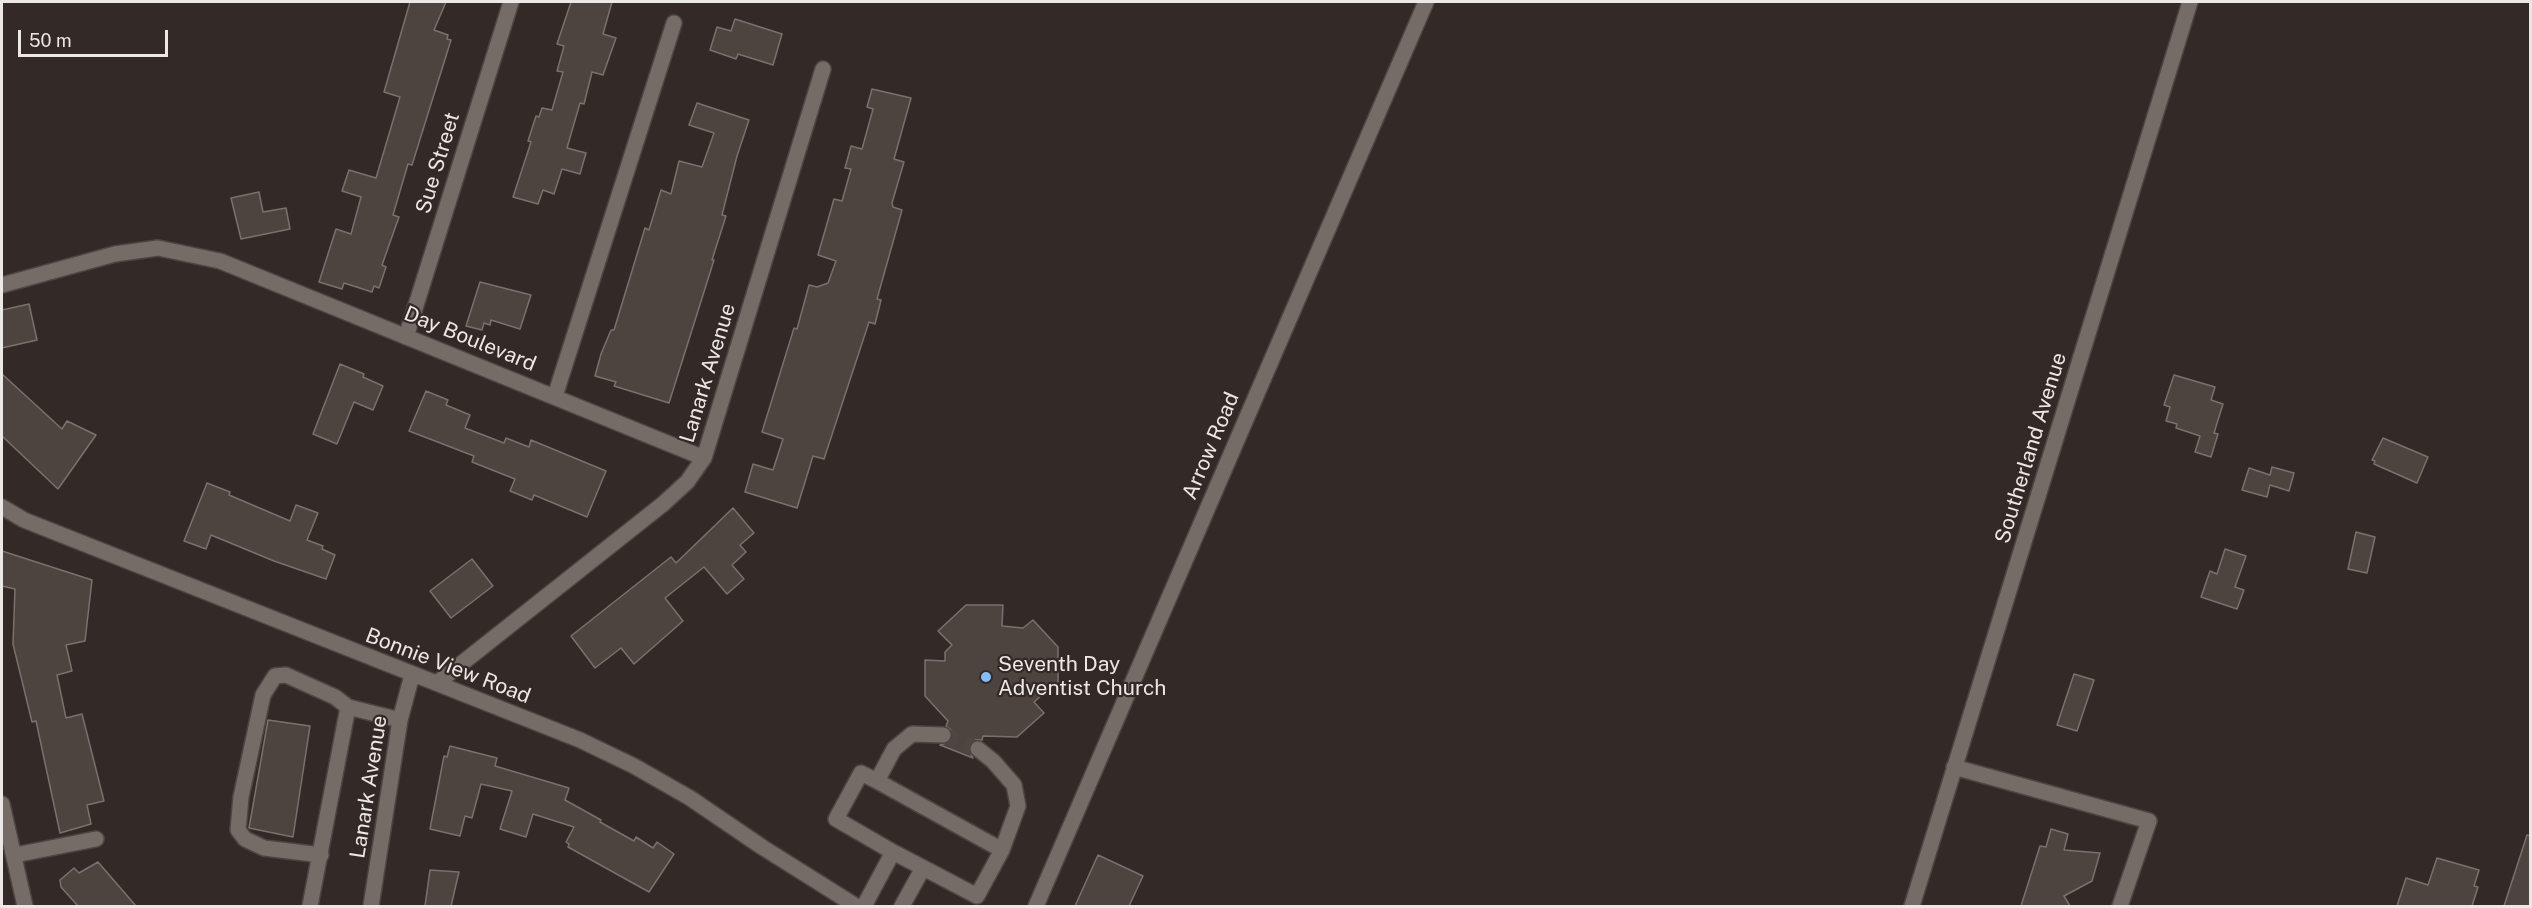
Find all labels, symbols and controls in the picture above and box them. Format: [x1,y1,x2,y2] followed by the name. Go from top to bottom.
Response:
[21,18,171,56] scale bar
[29,30,72,51] text: 50 m
[411,109,465,217] street label: Sue Street
[675,300,741,446] street label: Lanark Avenue
[400,301,540,377] street label: Day Boulevard
[1990,350,2072,546] street label: Southerland Avenue
[1177,389,1245,503] street label: Arrow Road
[362,623,534,709] street label: Bonnie View Road
[998,652,1166,702] place label: Seventh Day Adventist Church
[979,670,993,684] marker: Seventh Day Adventist Church
[345,714,393,860] street label: Lanark Avenue

